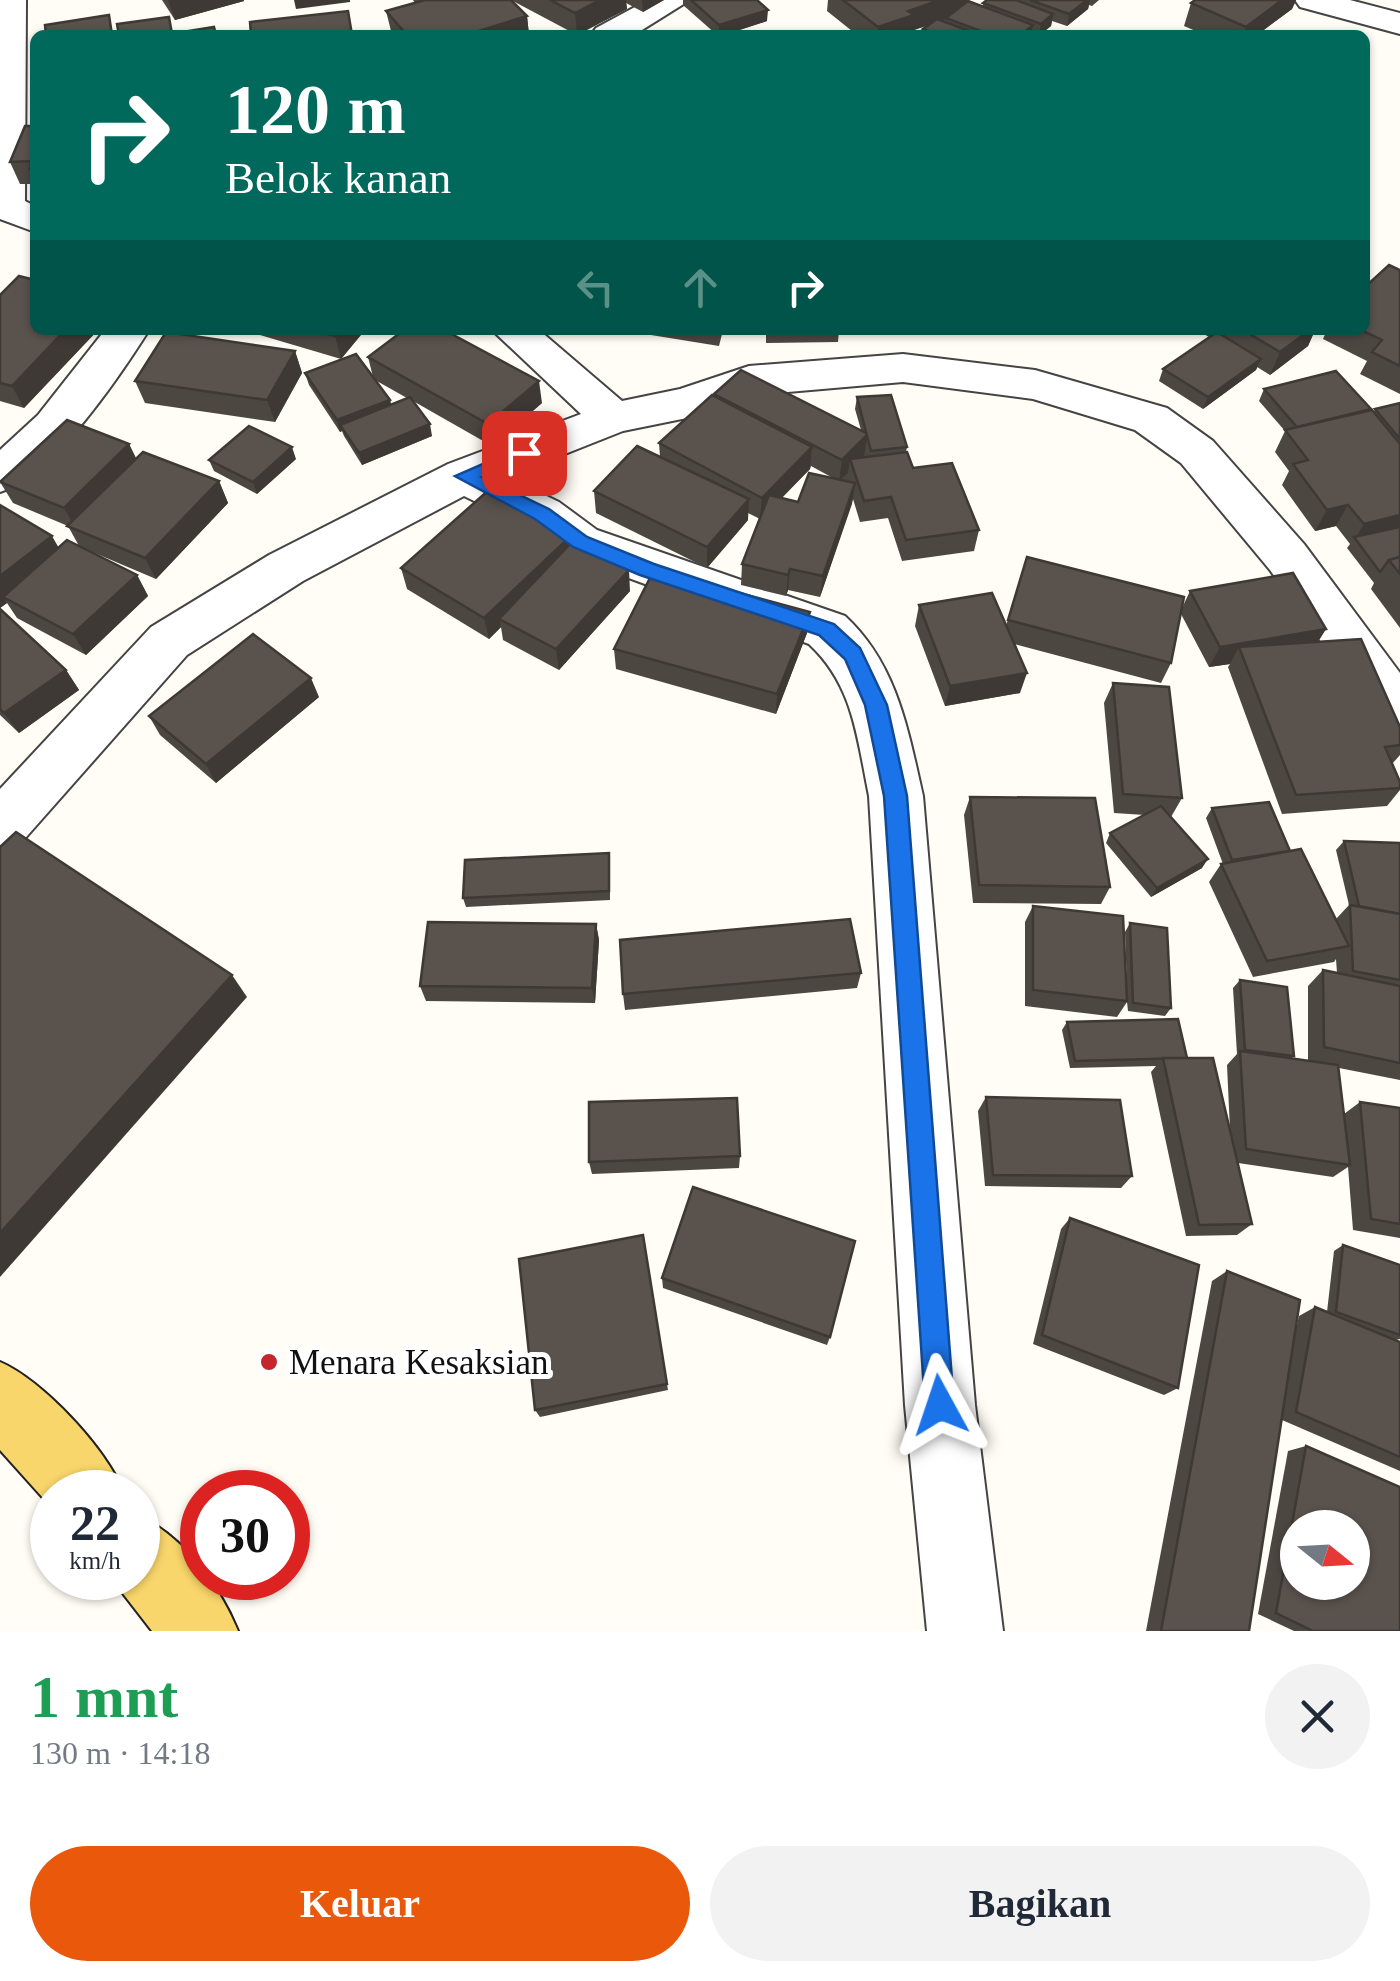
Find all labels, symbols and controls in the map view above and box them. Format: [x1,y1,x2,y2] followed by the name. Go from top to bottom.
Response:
[60,70,190,200] icon: right
[225,71,406,148] text: 120 m
[225,153,451,203] text: Belok kanan
[568,260,623,315] icon: left
[673,260,728,315] icon: ahead
[778,260,833,315] icon: right
[482,411,567,496] pin
[497,426,552,481] icon: arrive
[289,1343,548,1382] place label: Menara Kesaksian
[258,1351,280,1373] marker: Menara Kesaksian
[888,1353,992,1457] position arrow
[180,1470,310,1600] speed limit sign: 30
[70,1495,120,1551] text: 22
[1280,1510,1370,1600] north arrow
[1280,1510,1370,1600] map controls
[69,1547,121,1574] text: km/h
[30,1664,178,1730] text: 1 mnt
[1265,1664,1370,1769] button: close
[30,1735,210,1771] text: 130 m · 14:18
[30,1846,690,1961] button: Keluar
[710,1846,1370,1961] button: Bagikan

